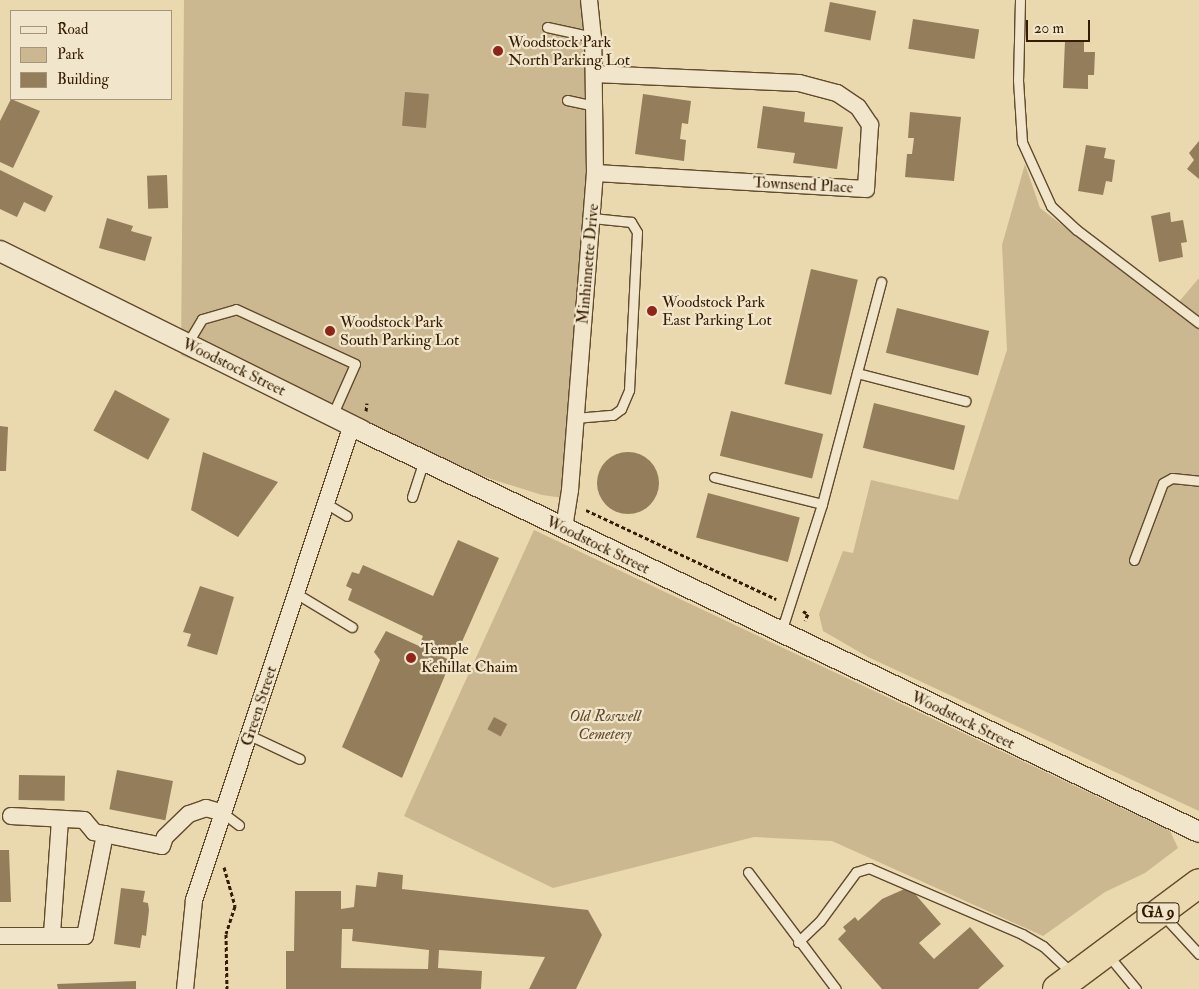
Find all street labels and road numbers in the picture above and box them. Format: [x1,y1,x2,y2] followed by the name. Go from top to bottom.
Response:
[752,173,854,197] street label: Townsend Place
[573,203,603,325] street label: Minhinnette Drive
[179,334,289,400] street label: Woodstock Street
[543,512,653,578] street label: Woodstock Street
[237,664,281,748] street label: Green Street
[908,687,1018,753] street label: Woodstock Street
[1136,900,1180,926] road number: GA 9

